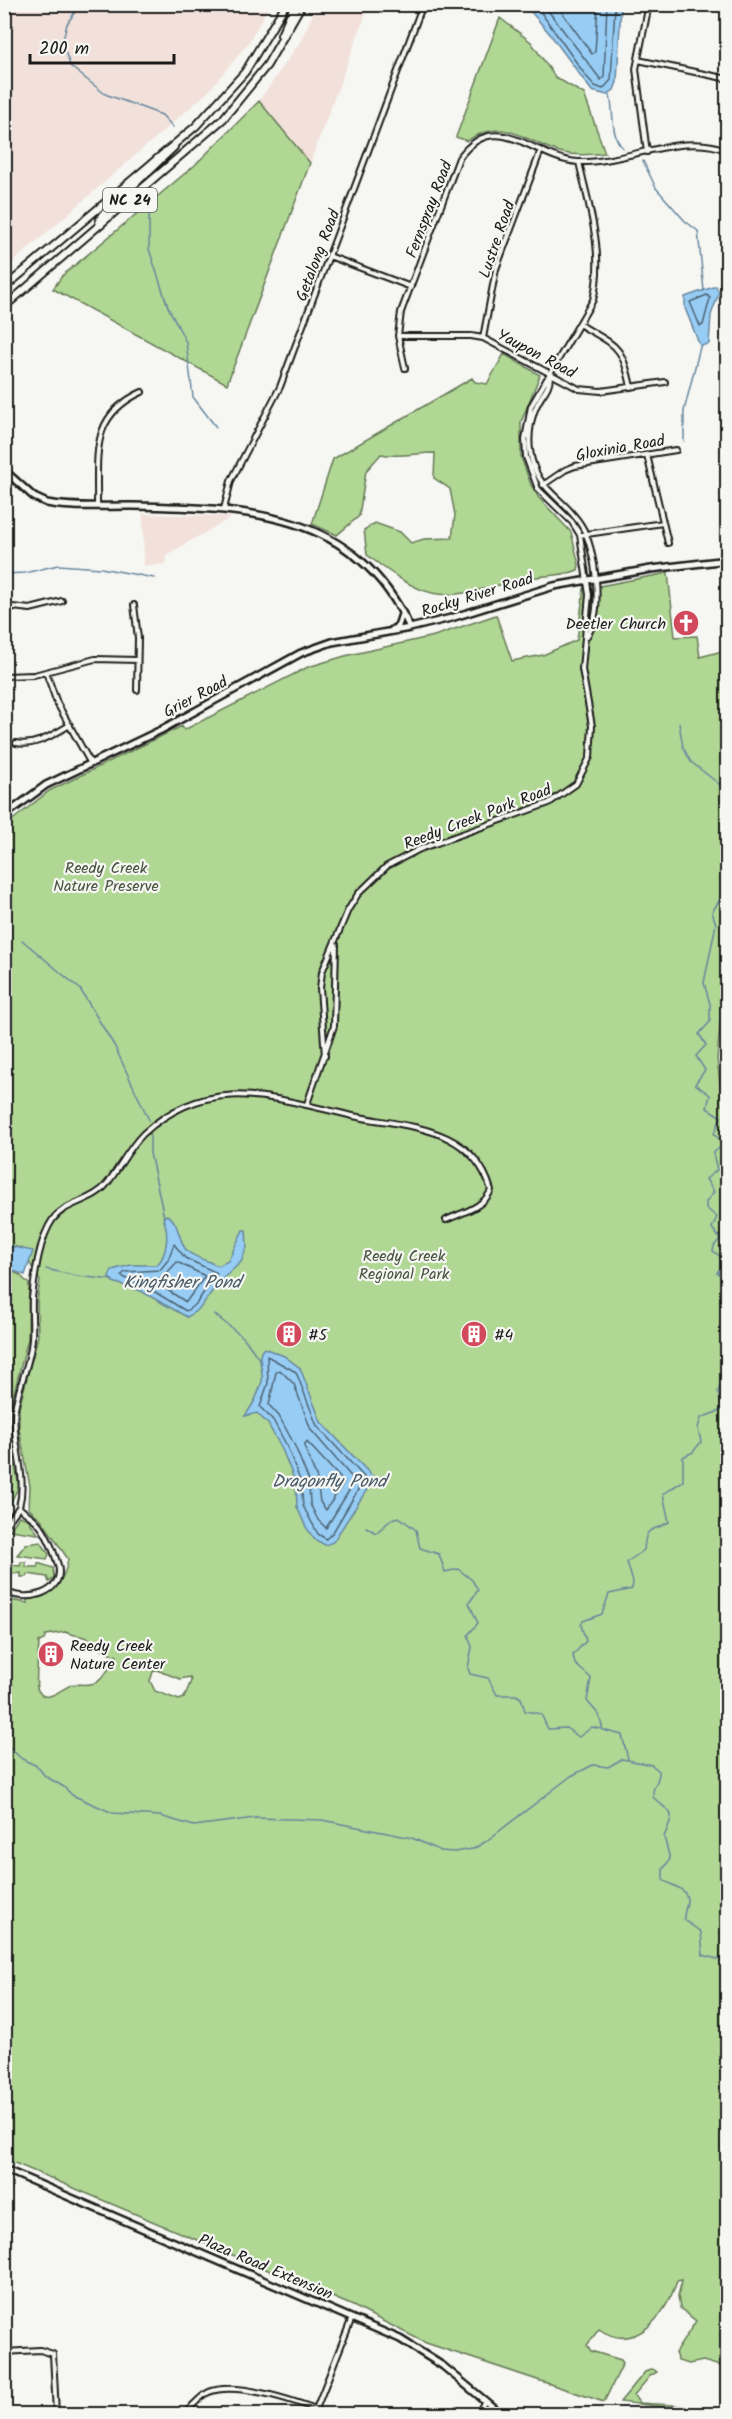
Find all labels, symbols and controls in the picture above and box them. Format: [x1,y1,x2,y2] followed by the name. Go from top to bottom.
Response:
[30,27,174,65] scale bar
[39,35,89,64] text: 200 m
[399,156,460,262] street label: Fernspray Road
[103,188,157,212] road number: NC 24
[473,196,523,282] street label: Lustre Road
[289,205,348,305] street label: Getalong Road
[492,323,581,386] street label: Yaupon Road
[574,428,668,469] street label: Gloxinia Road
[418,566,538,624] street label: Rocky River Road
[671,608,701,638] church icon: Deetler Church
[565,612,666,637] place label: Deetler Church
[159,669,233,725] street label: Grier Road
[400,777,556,857] street label: Reedy Creek Park Road
[53,856,159,899] park label: Reedy Creek Nature Preserve
[359,1244,450,1287] park label: Reedy Creek Regional Park
[123,1269,245,1298] water label: Kingfisher Pond
[274,1319,304,1349] building icon: #5
[459,1319,489,1349] building icon: #4
[308,1323,328,1348] place label: #5
[494,1323,513,1348] place label: #4
[272,1468,390,1497] water label: Dragonfly Pond
[70,1634,167,1677] place label: Reedy Creek Nature Center
[36,1639,66,1669] building icon: Reedy Creek Nature Center
[194,2228,337,2307] street label: Plaza Road Extension

